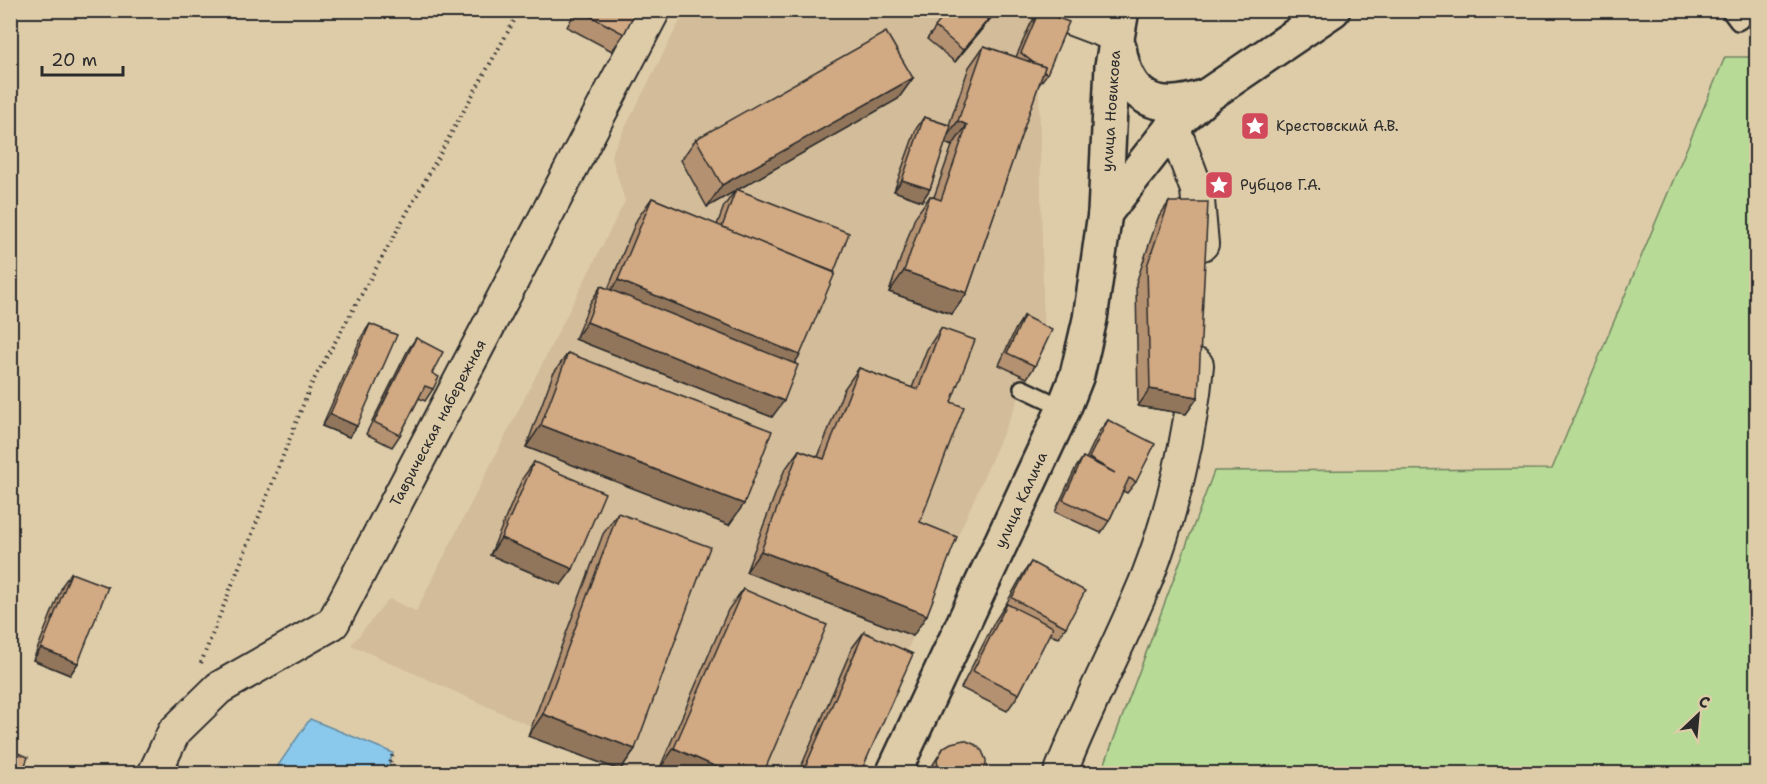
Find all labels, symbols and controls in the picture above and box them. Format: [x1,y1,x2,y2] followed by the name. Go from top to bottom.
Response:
[42,39,123,77] scale bar
[51,48,97,72] text: 20 m
[1097,49,1125,173] street label: улица Новикова
[1239,110,1271,142] place icon: Крестовский А.В.
[1276,116,1399,136] place label: Крестовский А.В.
[1203,169,1235,201] place icon: Рубцов Г.А.
[1240,175,1321,195] place label: Рубцов Г.А.
[385,336,491,510] street label: Таврическая набережная
[990,448,1052,551] street label: улица Калича
[1668,685,1728,745] north arrow
[1695,690,1714,714] text: С

